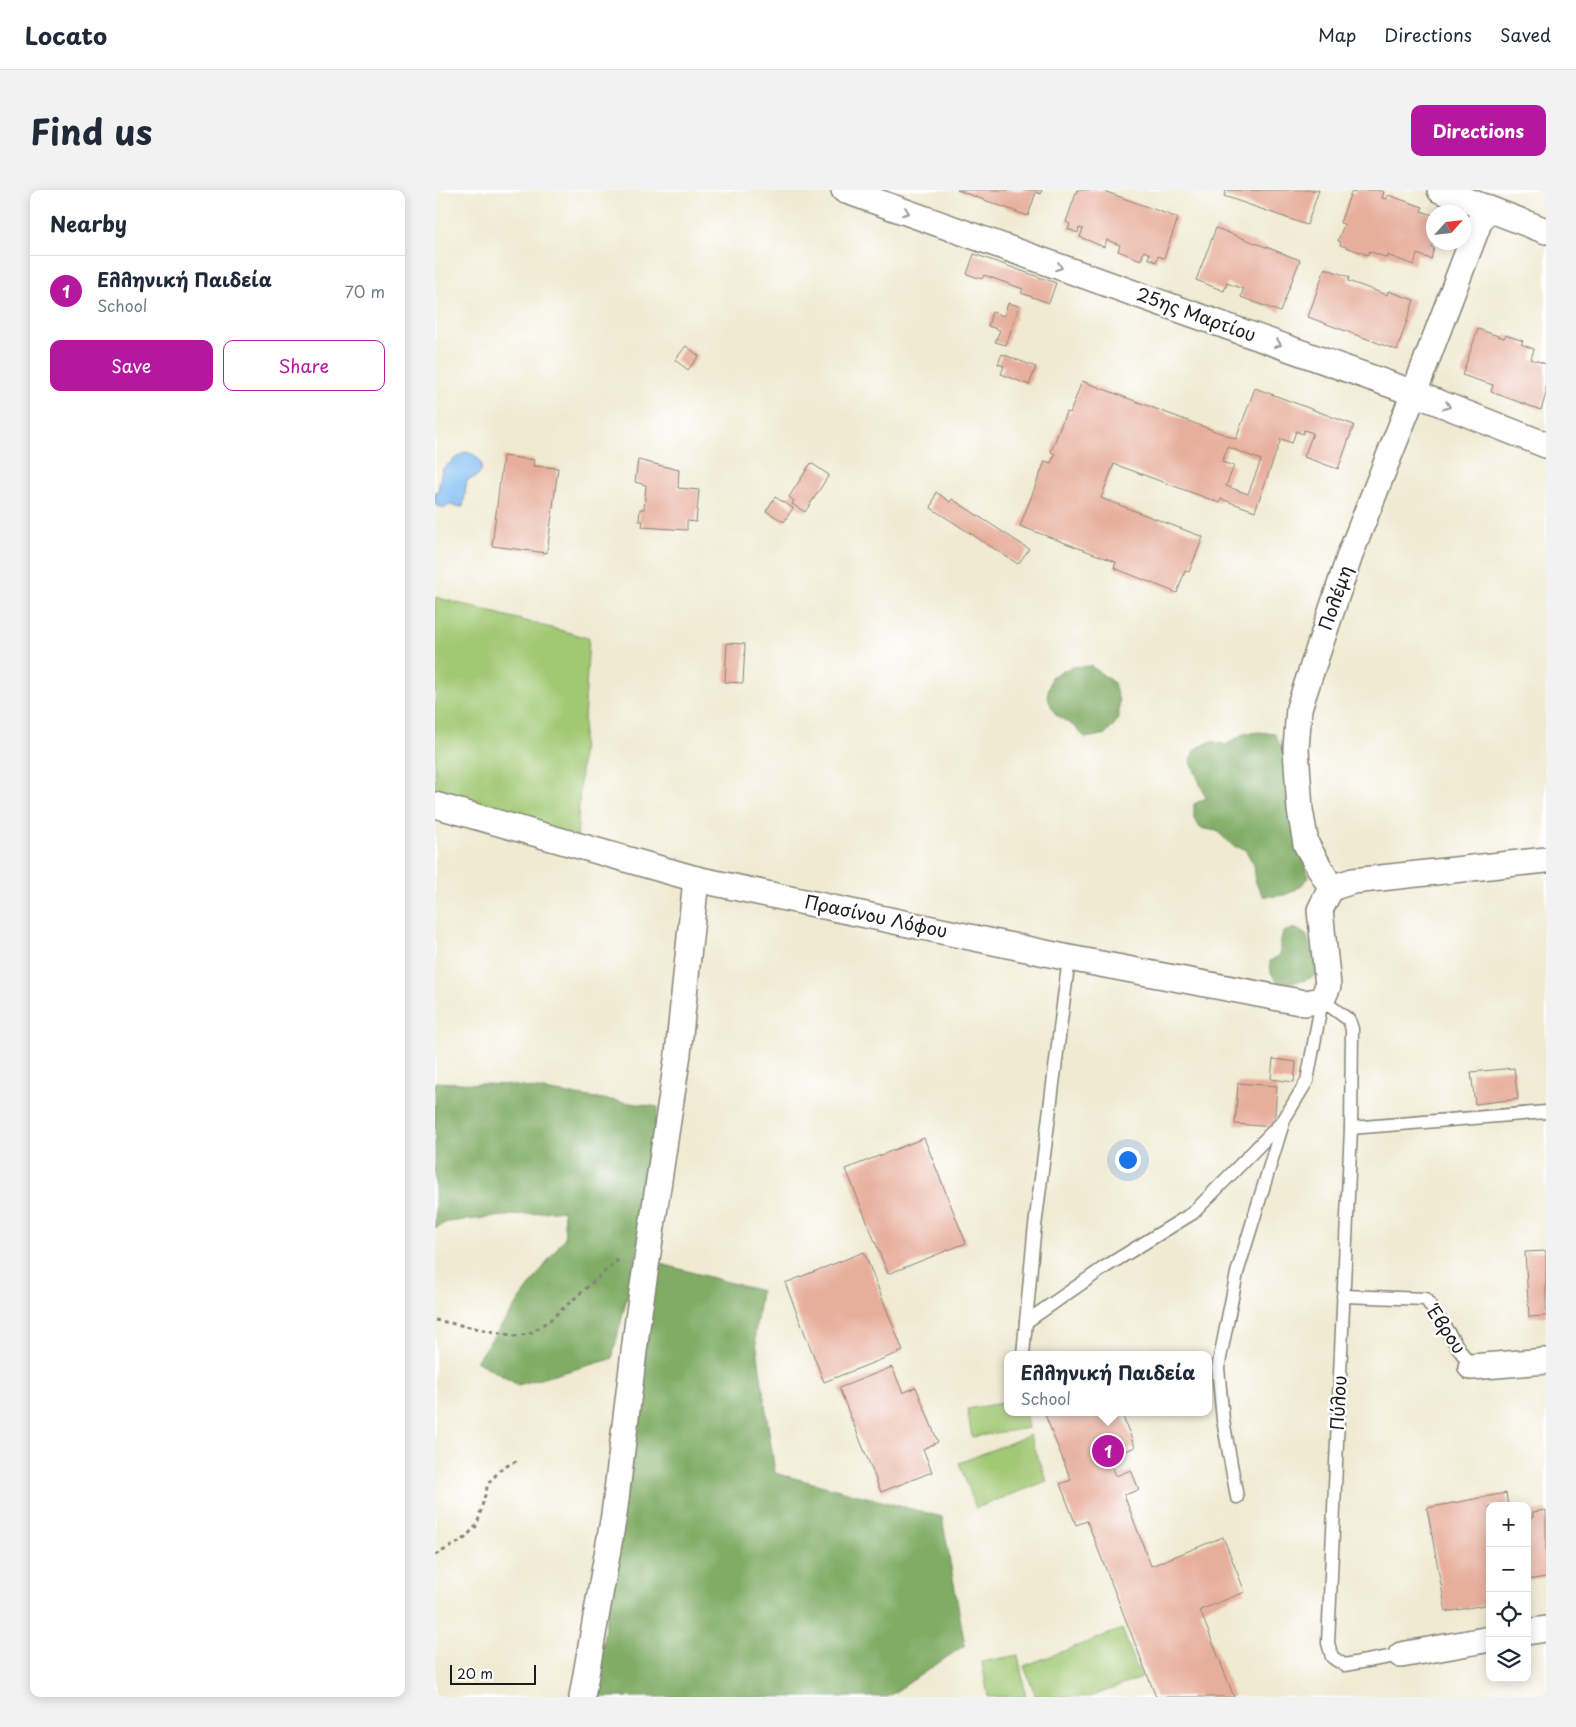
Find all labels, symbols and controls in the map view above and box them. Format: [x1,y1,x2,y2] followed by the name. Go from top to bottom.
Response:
[25,17,107,53] text: Locato
[1318,21,1356,48] text: Map
[1384,21,1472,48] text: Directions
[1500,21,1551,48] text: Saved
[30,104,152,157] text: Find us
[1411,105,1546,156] button: Directions
[1426,205,1471,250] north arrow
[901,206,910,216] one-way arrow
[50,207,127,239] text: Nearby
[1054,261,1063,271] one-way arrow
[97,265,272,293] text: Ελληνική Παιδεία
[62,279,70,303] text: 1
[345,279,385,303] text: 70 m
[1133,279,1260,348] street label: 25ης Μαρτίου
[97,293,147,317] text: School
[1273,338,1282,348] one-way arrow
[50,340,213,391] button: Save
[223,340,385,391] button: Share
[1443,400,1451,410] one-way arrow
[1311,562,1358,634] street label: Πολέμη
[803,887,950,944] street label: Πρασίνου Λόφου
[1115,1147,1141,1173] your location
[1420,1298,1473,1359] street label: Έβρου
[1004,1351,1212,1416] popup
[1021,1358,1195,1386] text: Ελληνική Παιδεία
[1323,1375,1352,1431] street label: Πύλου
[1021,1386,1071,1410] text: School
[1092,1432,1124,1470] pin: 1
[1486,1502,1531,1682] map controls
[1486,1502,1531,1547] button: +
[1486,1547,1531,1592] button: −
[1486,1592,1531,1637] button: locate
[1486,1637,1531,1682] button: layers
[450,1662,536,1685] scale bar
[457,1663,493,1684] text: 20 m

